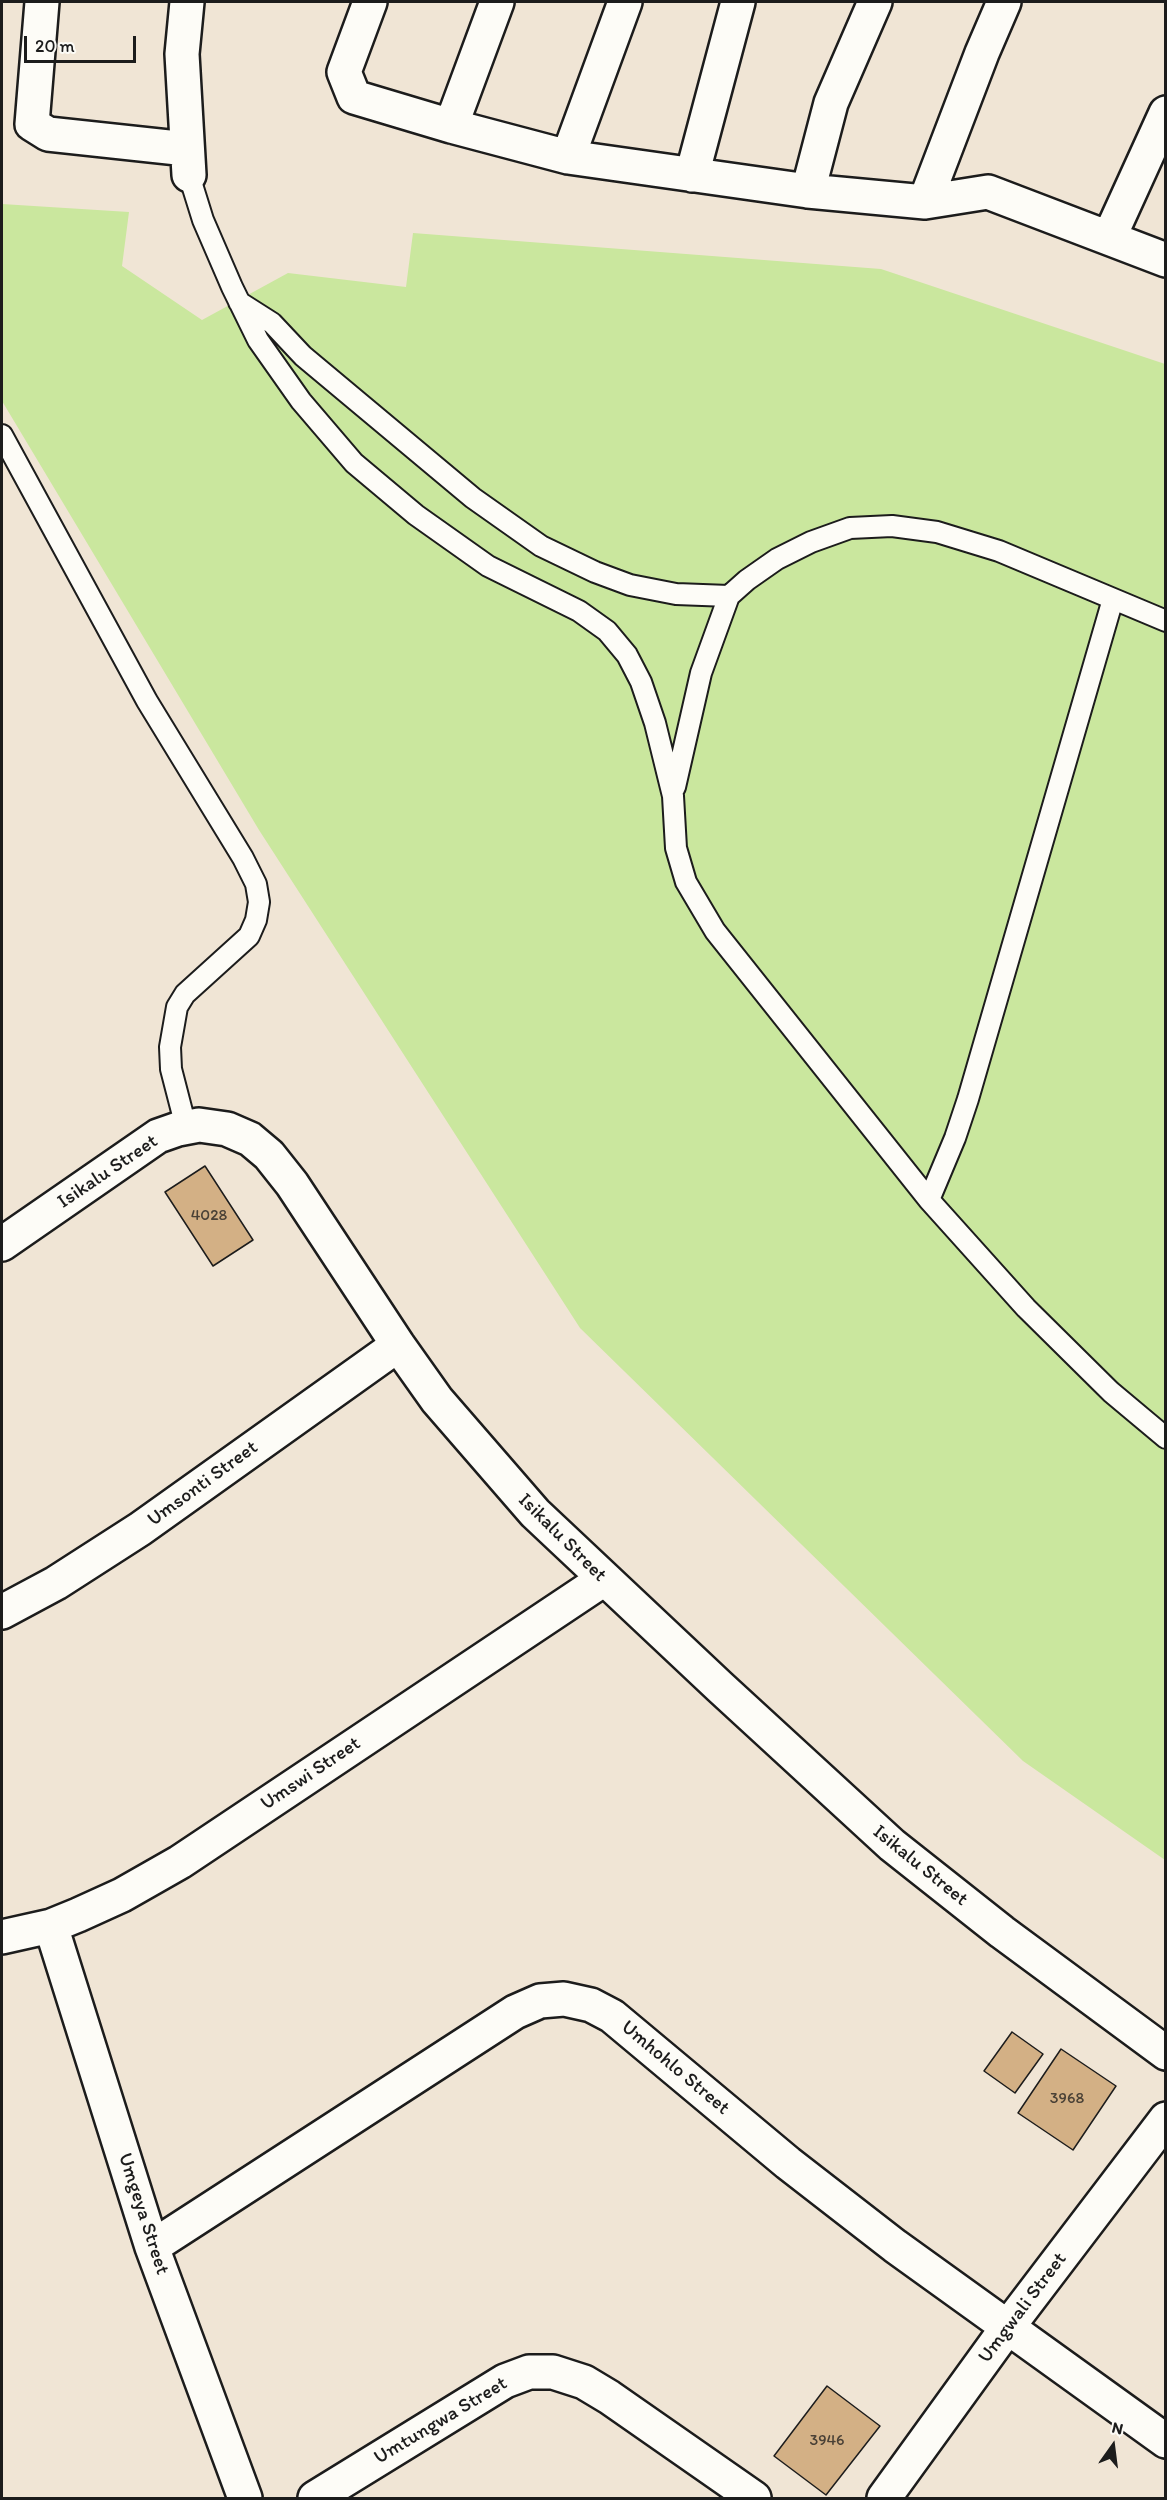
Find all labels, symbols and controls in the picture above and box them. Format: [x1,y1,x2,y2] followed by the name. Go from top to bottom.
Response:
[27,24,140,62] scale bar
[35,35,75,57] text: 20 m
[53,1130,163,1214] street label: Isikalu Street
[191,1206,227,1226] house number: 4028
[143,1436,263,1532] street label: Umsonti Street
[513,1489,611,1587] street label: Isikalu Street
[257,1732,365,1816] street label: Umswi Street
[868,1820,972,1912] street label: Isikalu Street
[616,2016,734,2120] street label: Umhohlo Street
[1050,2089,1084,2109] house number: 3968
[112,2150,174,2278] street label: Umgeya Street
[974,2248,1072,2368] street label: Umgwali Street
[370,2372,512,2470] street label: Umtungwa Street
[1083,2416,1143,2476] north arrow
[1110,2418,1125,2439] text: N
[809,2431,845,2451] house number: 3946

